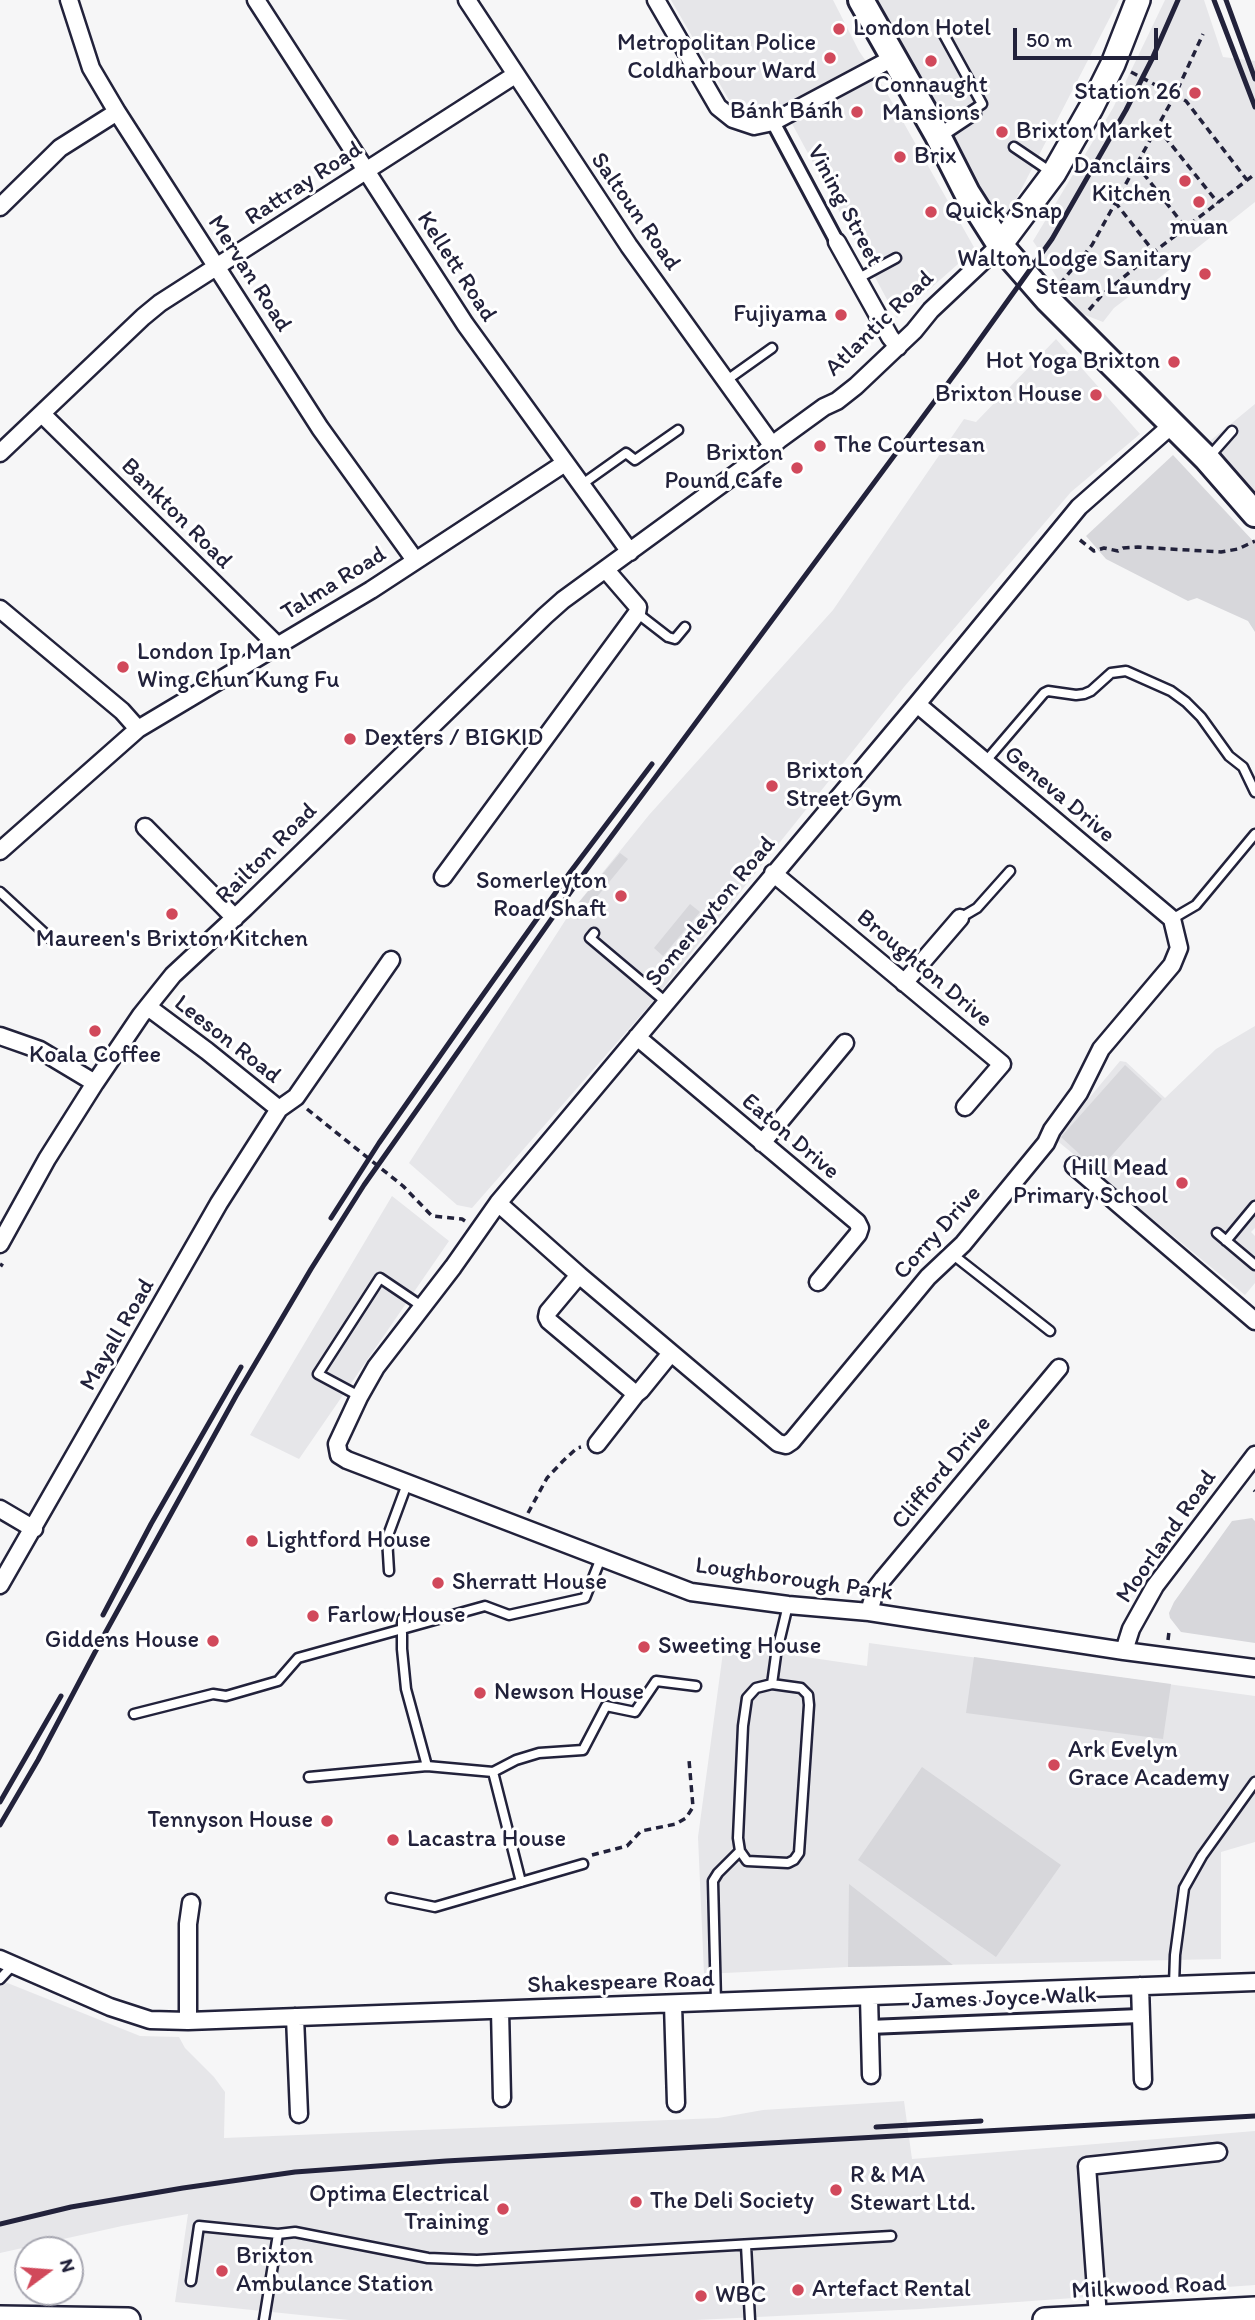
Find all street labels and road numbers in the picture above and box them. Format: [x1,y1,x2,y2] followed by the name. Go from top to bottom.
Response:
[240,135,368,233] street label: Rattray Road
[800,140,888,272] street label: Vining Street
[584,147,686,277] street label: Saltoun Road
[410,206,502,328] street label: Kellett Road
[201,210,297,338] street label: Mervan Road
[819,265,941,383] street label: Atlantic Road
[114,452,238,576] street label: Bankton Road
[276,540,392,628] street label: Talma Road
[998,740,1120,850] street label: Geneva Drive
[210,797,324,911] street label: Railton Road
[640,831,782,993] street label: Somerleyton Road
[850,904,998,1034] street label: Broughton Drive
[168,989,286,1091] street label: Leeson Road
[735,1088,845,1186] street label: Eaton Drive
[888,1180,988,1286] street label: Corry Drive
[74,1274,162,1396] street label: Mayall Road
[886,1410,998,1536] street label: Clifford Drive
[1110,1465,1224,1609] street label: Moorland Road
[693,1552,895,1608] street label: Loughborough Park
[527,1965,715,2001] street label: Shakespeare Road
[911,1981,1097,2017] street label: James Joyce Walk
[1071,2270,1227,2306] street label: Milkwood Road

